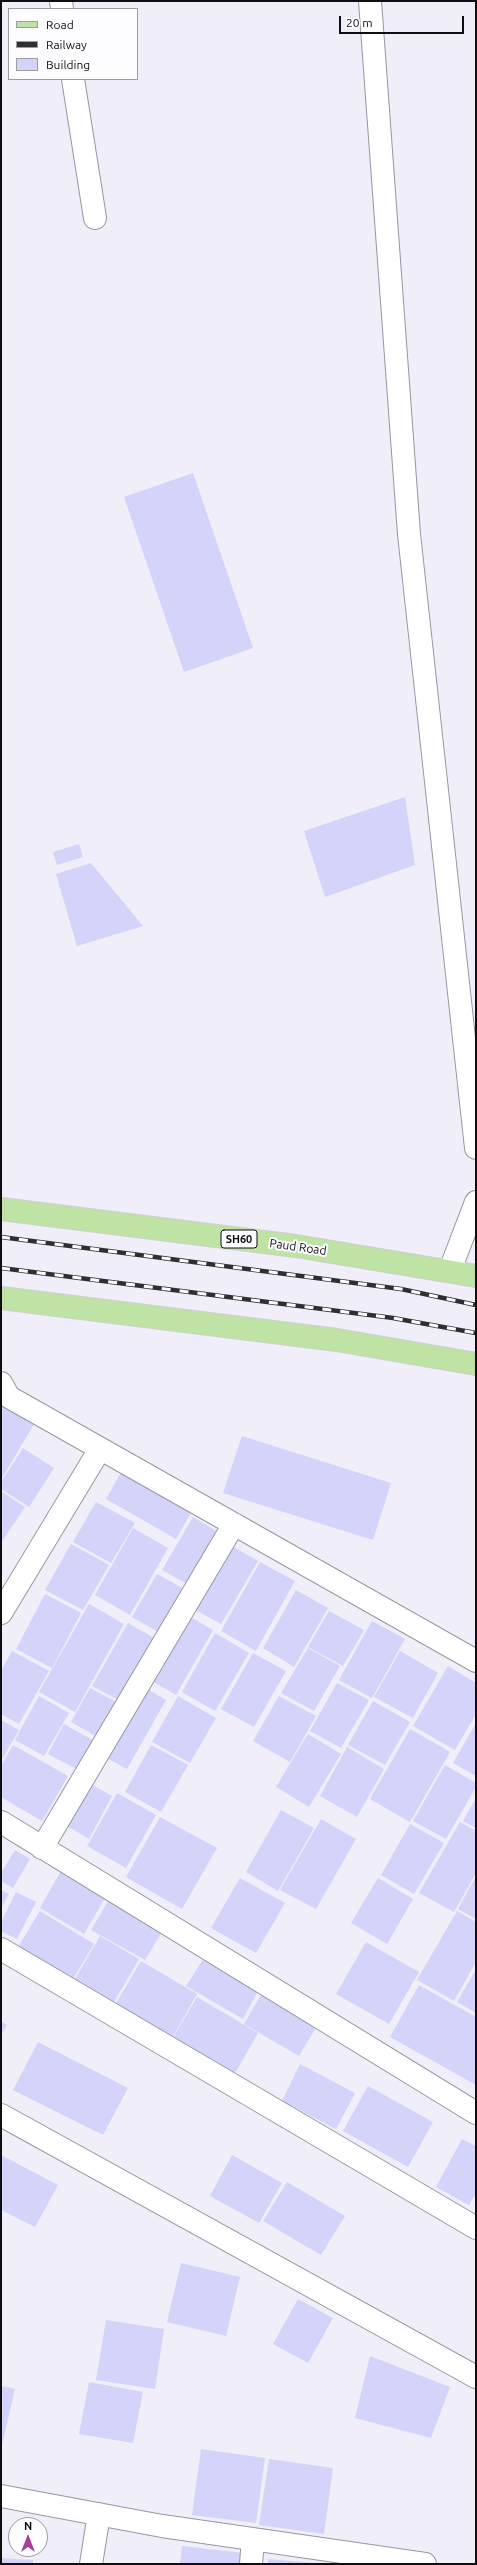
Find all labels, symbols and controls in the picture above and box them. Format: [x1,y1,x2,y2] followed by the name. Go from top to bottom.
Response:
[8,8,138,80] legend
[341,8,466,34] scale bar
[346,16,373,29] text: 20 m
[46,18,74,31] text: Road
[46,38,87,51] text: Railway
[46,58,90,71] text: Building
[221,1230,257,1248] road number: SH60
[269,1236,327,1258] street label: Paud Road
[8,2517,48,2557] north arrow
[24,2520,32,2532] text: N

